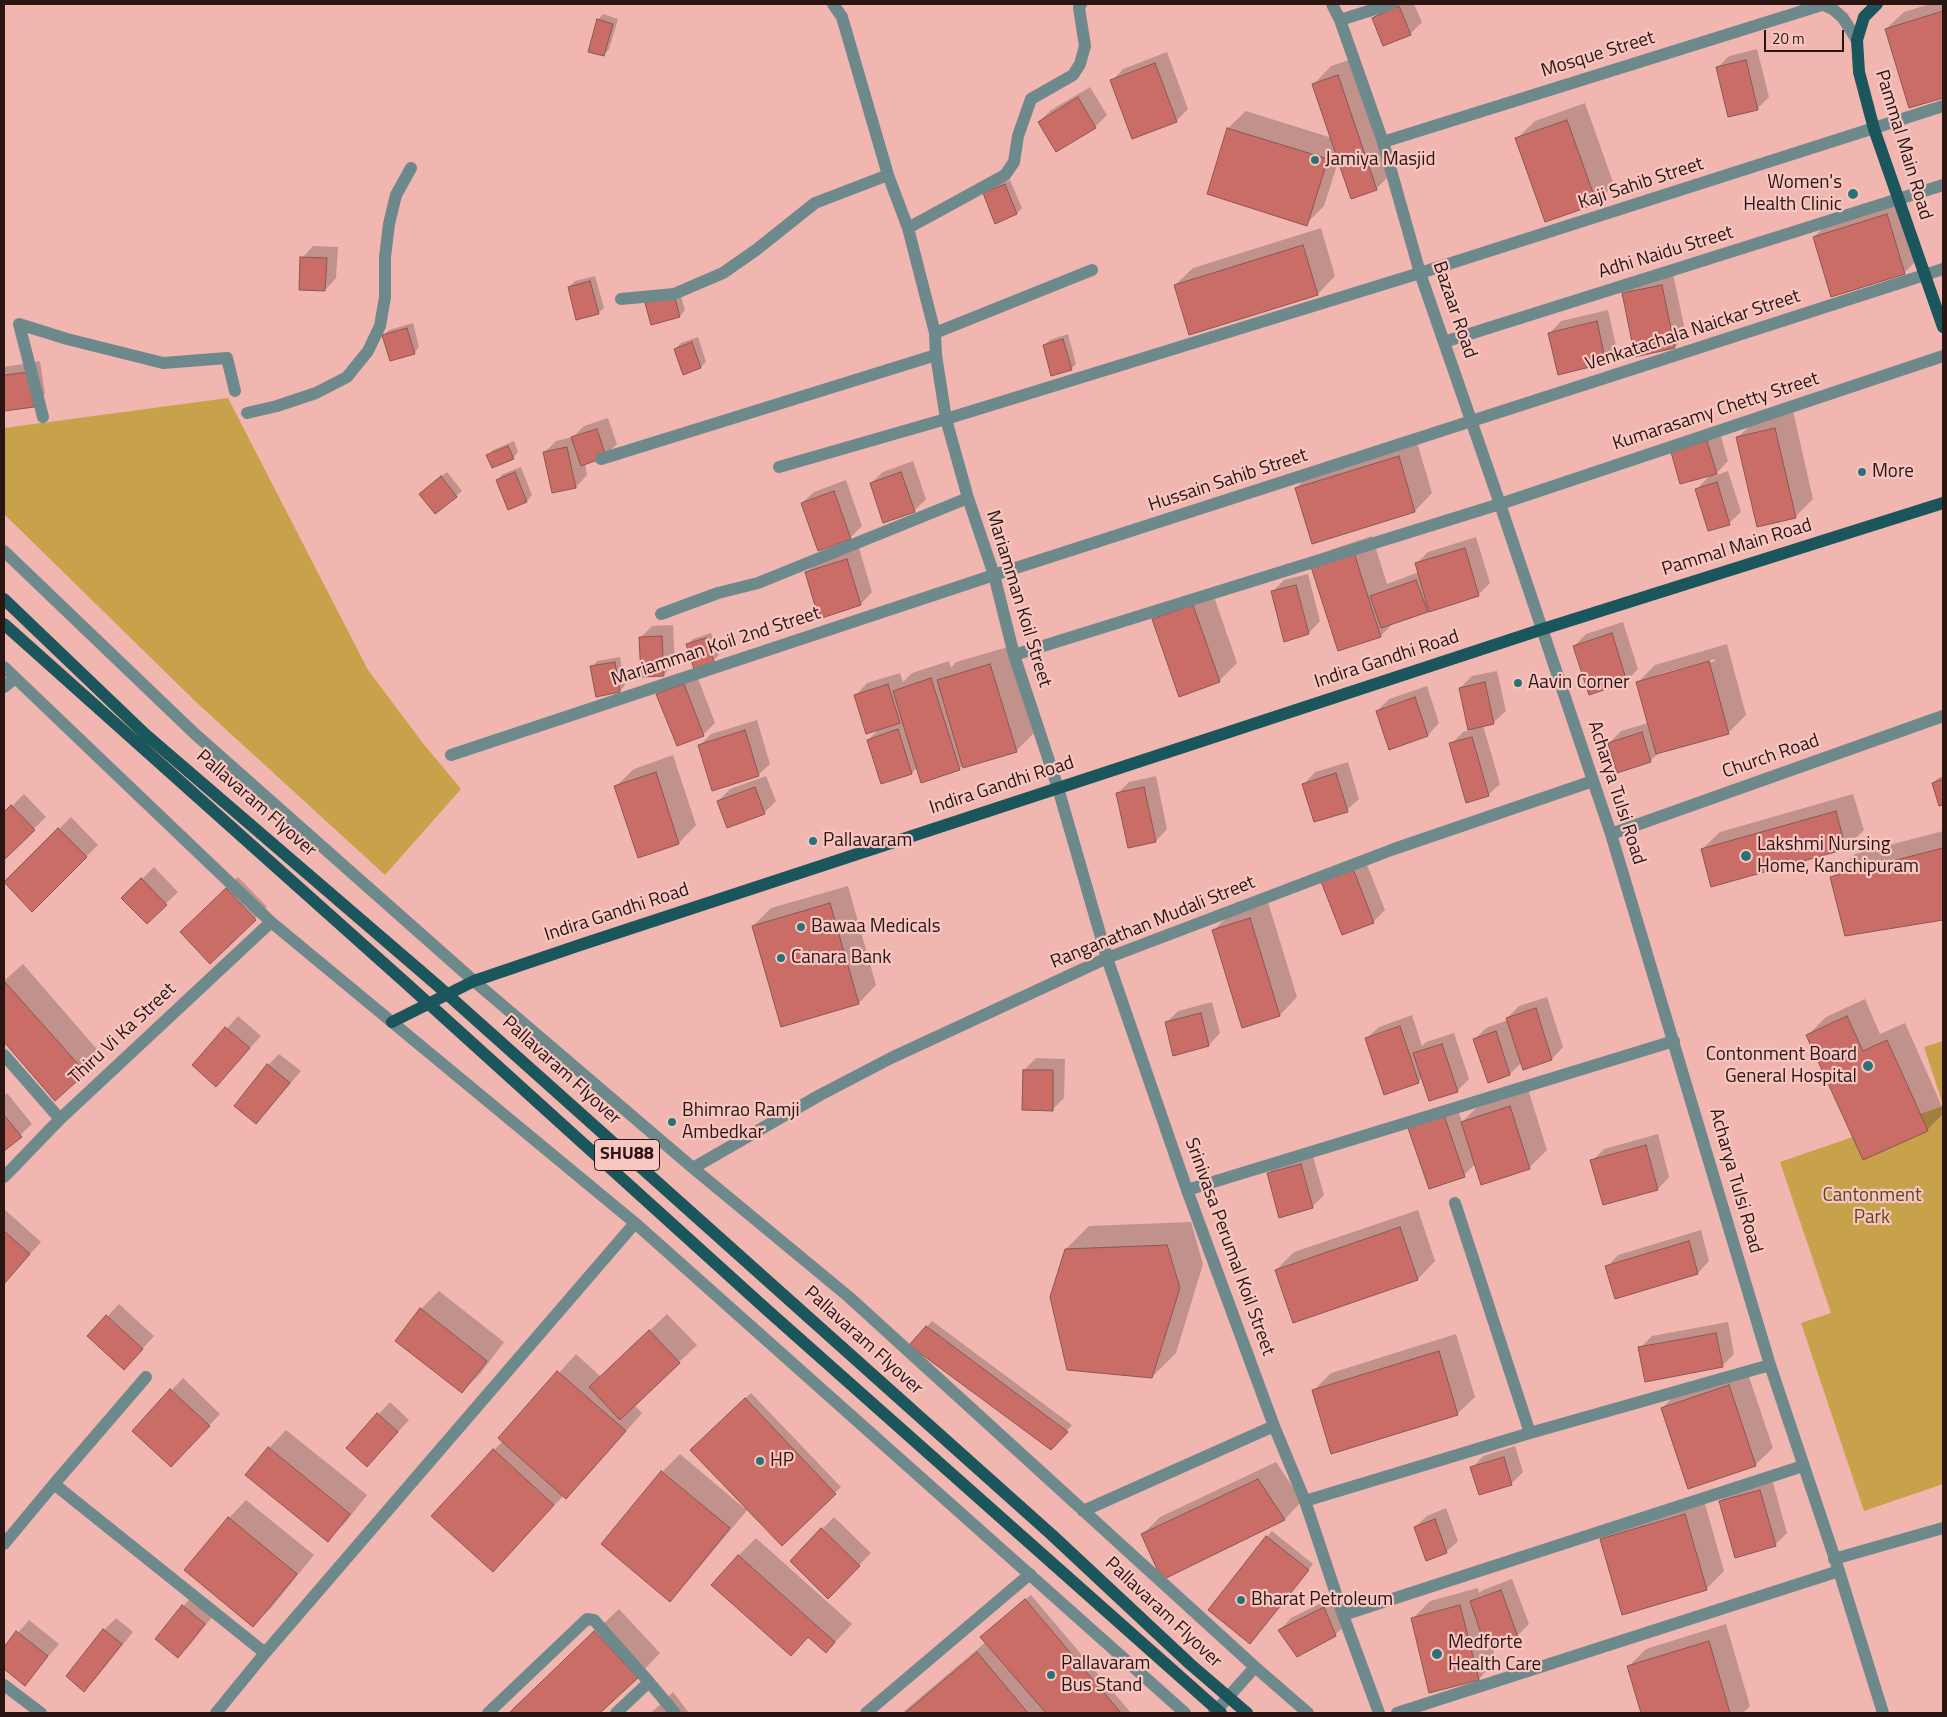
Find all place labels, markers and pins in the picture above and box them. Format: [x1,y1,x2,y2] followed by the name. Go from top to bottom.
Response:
[1325,149,1435,171] place label: Jamiya Masjid
[1309,154,1321,166] marker: Jamiya Masjid
[1743,172,1842,216] place label: Women's Health Clinic
[1846,187,1860,201] marker: Women's Health Clinic
[1872,461,1914,483] place label: More
[1856,466,1868,478] marker: More
[1528,672,1630,694] place label: Aavin Corner
[1512,677,1524,689] marker: Aavin Corner
[823,830,912,852] place label: Pallavaram
[1757,834,1919,878] place label: Lakshmi Nursing Home, Kanchipuram
[807,835,819,847] marker: Pallavaram
[1739,849,1753,863] marker: Lakshmi Nursing Home, Kanchipuram
[811,916,941,938] place label: Bawaa Medicals
[795,921,807,933] marker: Bawaa Medicals
[791,947,891,969] place label: Canara Bank
[775,952,787,964] marker: Canara Bank
[1706,1044,1857,1088] place label: Contonment Board General Hospital
[1861,1059,1875,1073] marker: Contonment Board General Hospital
[682,1100,800,1144] place label: Bhimrao Ramji Ambedkar
[666,1116,678,1128] marker: Bhimrao Ramji Ambedkar
[770,1450,794,1472] place label: HP
[754,1455,766,1467] marker: HP
[1251,1589,1393,1611] place label: Bharat Petroleum
[1235,1594,1247,1606] marker: Bharat Petroleum
[1448,1632,1541,1676] place label: Medforte Health Care
[1430,1647,1444,1661] marker: Medforte Health Care
[1061,1653,1150,1697] place label: Pallavaram Bus Stand
[1045,1669,1057,1681] marker: Pallavaram Bus Stand

